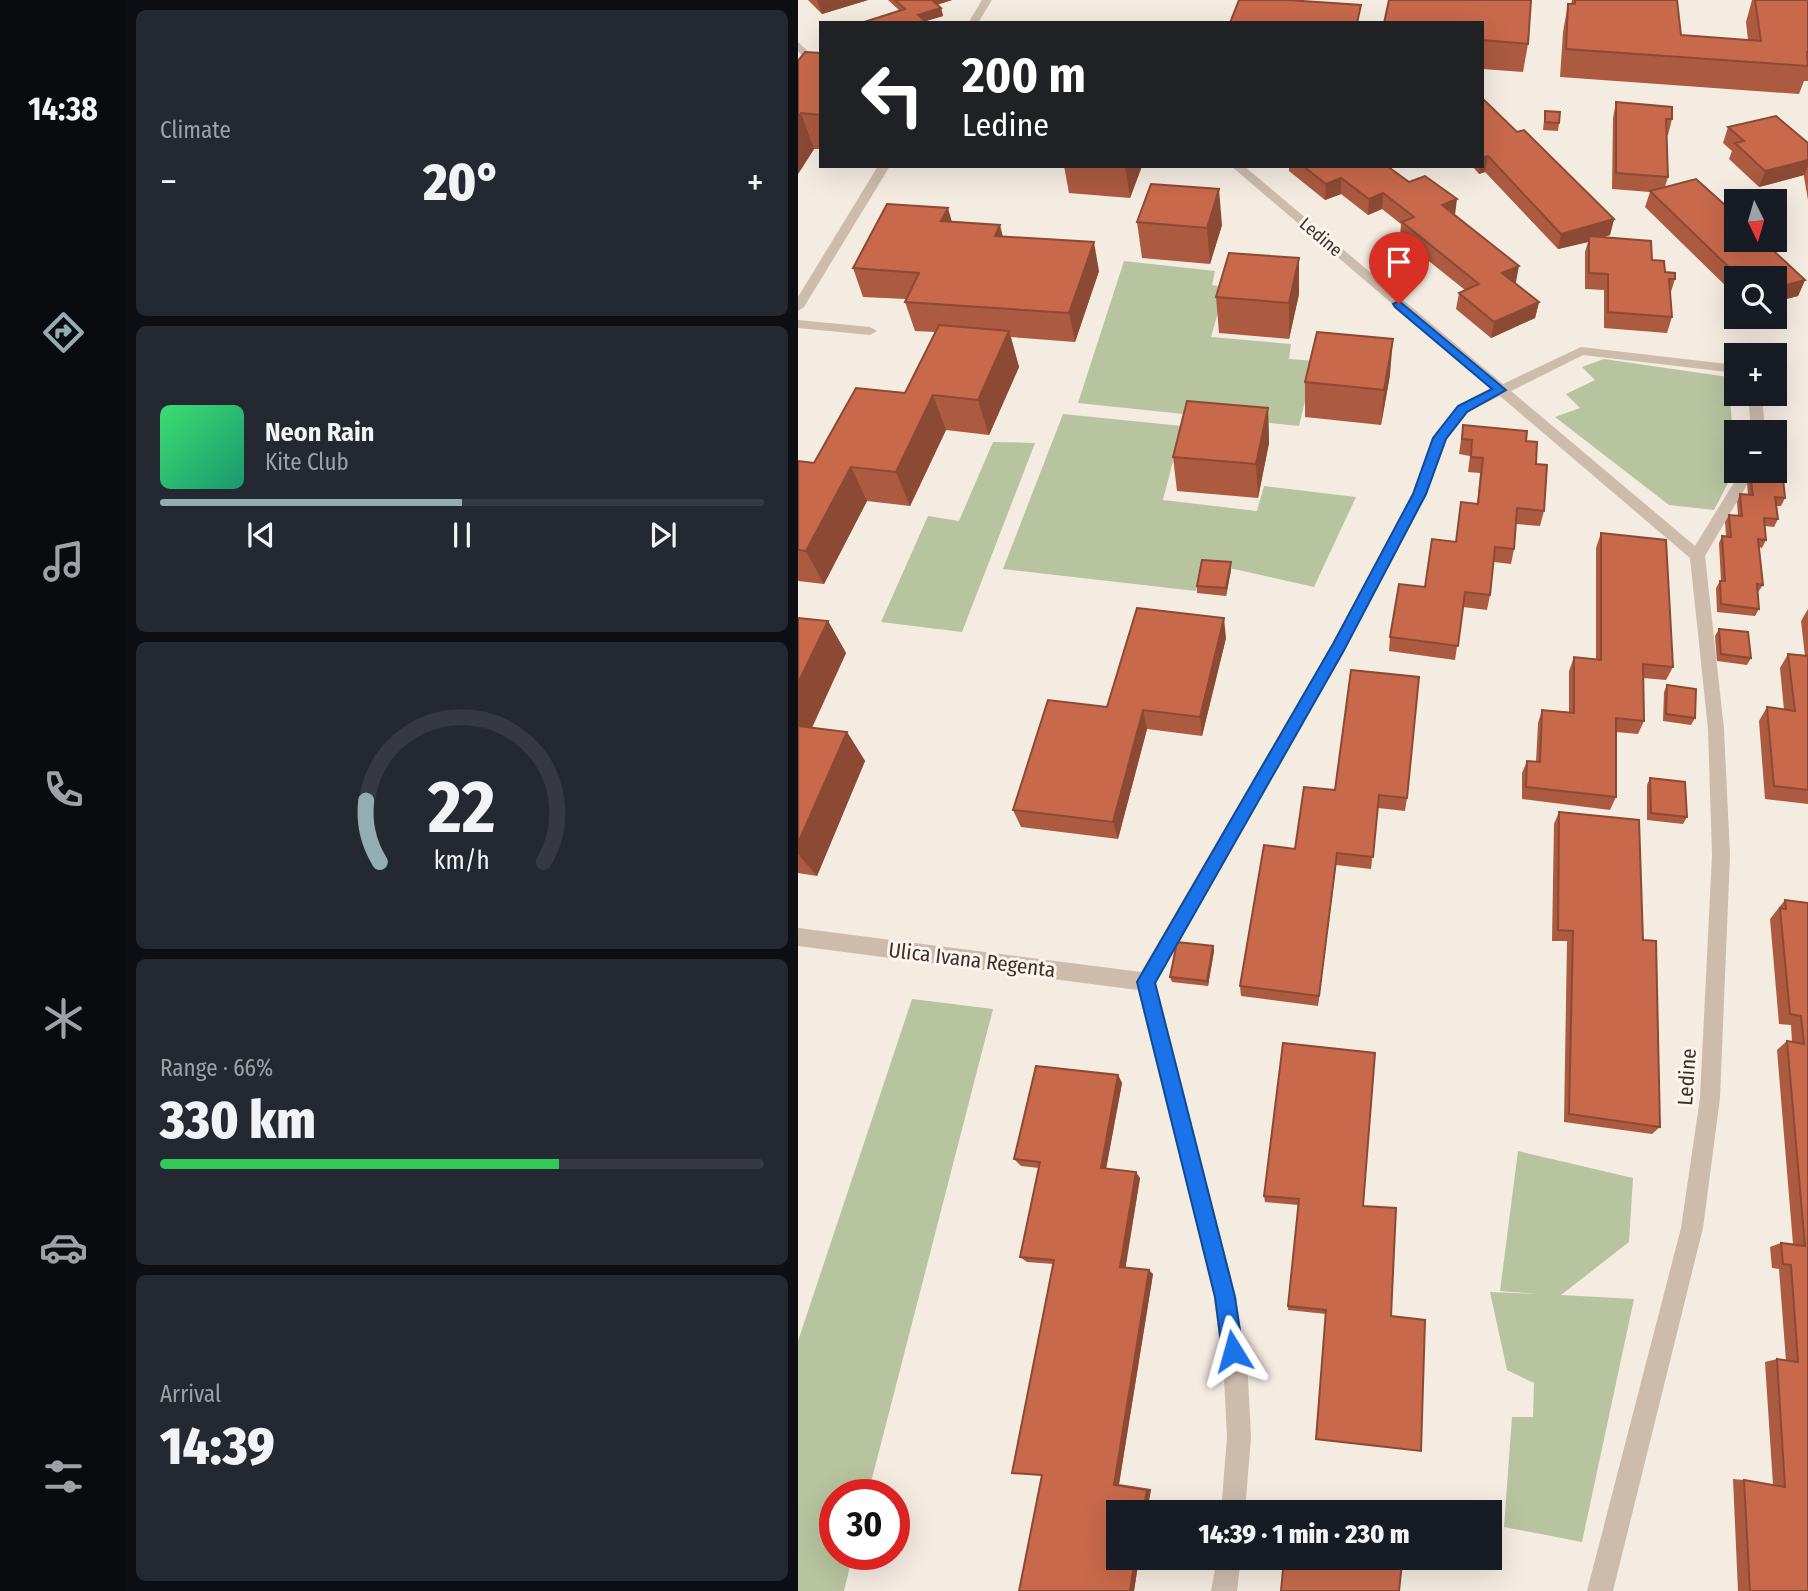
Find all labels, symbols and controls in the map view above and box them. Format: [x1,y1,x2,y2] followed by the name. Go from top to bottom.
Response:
[962,46,1086,105] text: 200 m
[847,49,938,140] icon: left
[28,90,98,128] text: 14:38
[962,106,1049,144] text: Ledine
[160,116,231,144] text: Climate
[423,151,501,214] text: 20°
[160,159,177,205] text: −
[747,159,764,205] text: +
[1724,189,1787,252] north arrow
[1724,189,1787,483] map controls
[1295,213,1347,261] street label: Ledine
[1369,232,1429,304] pin
[1380,243,1418,281] icon: arrive
[1724,266,1787,329] button: search
[39,308,88,357] icon: directions
[1724,343,1787,406] button: +
[265,417,374,448] text: Neon Rain
[1724,420,1787,483] button: −
[265,448,349,476] text: Kite Club
[242,516,280,554] icon: previous
[443,516,481,554] icon: pause
[644,516,682,554] icon: next
[39,537,88,586] icon: music
[427,764,496,851] text: 22
[39,765,88,814] icon: phone
[434,845,490,875] text: km/h
[887,937,1057,983] street label: Ulica Ivana Regenta
[39,994,88,1043] icon: climate
[1672,1048,1702,1106] street label: Ledine
[160,1054,273,1082] text: Range · 66%
[160,1089,316,1152] text: 330 km
[39,1223,88,1272] icon: car
[1196,1314,1270,1388] position arrow
[160,1380,221,1408] text: Arrival
[160,1415,275,1478] text: 14:39
[39,1452,88,1501] icon: filters
[819,1479,910,1570] speed limit sign: 30
[1199,1519,1409,1550] text: 14:39 · 1 min · 230 m

